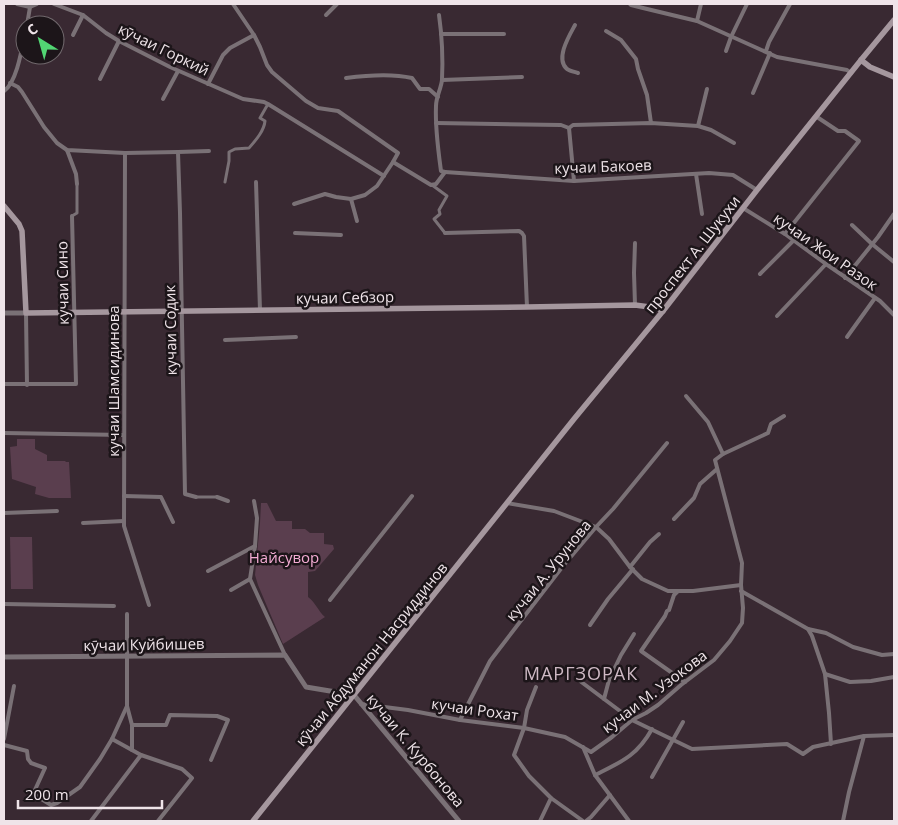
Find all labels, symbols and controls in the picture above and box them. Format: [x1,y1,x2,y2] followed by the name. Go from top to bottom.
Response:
[15,15,65,65] north arrow
[115,18,213,80] street label: кӯчаи Горкий
[23,19,41,39] text: С
[554,154,652,178] street label: кучаи Бакоев
[640,191,744,317] street label: проспект А. Шукухи
[770,208,882,294] street label: кучаи Жои Разок
[51,241,73,325] street label: кучаи Сино
[159,284,181,375] street label: кучаи Содик
[296,286,394,308] street label: кучаи Себзор
[103,305,123,457] street label: кучаи Шамсидинова
[501,515,595,625] street label: кучаи А. Урунова
[249,547,319,567] park label: Найсувор
[291,558,451,750] street label: кӯчаи Абдуманон Насриддинов
[83,633,205,655] street label: кӯчаи Куйбишев
[597,645,711,737] street label: кучаи М. Узокова
[524,661,638,685] district label: МАРГЗОРАК
[363,689,469,811] street label: кучаи К. Курбонова
[430,693,520,725] street label: кучаи Рохат
[18,778,161,810] scale bar
[25,784,69,804] text: 200 m

